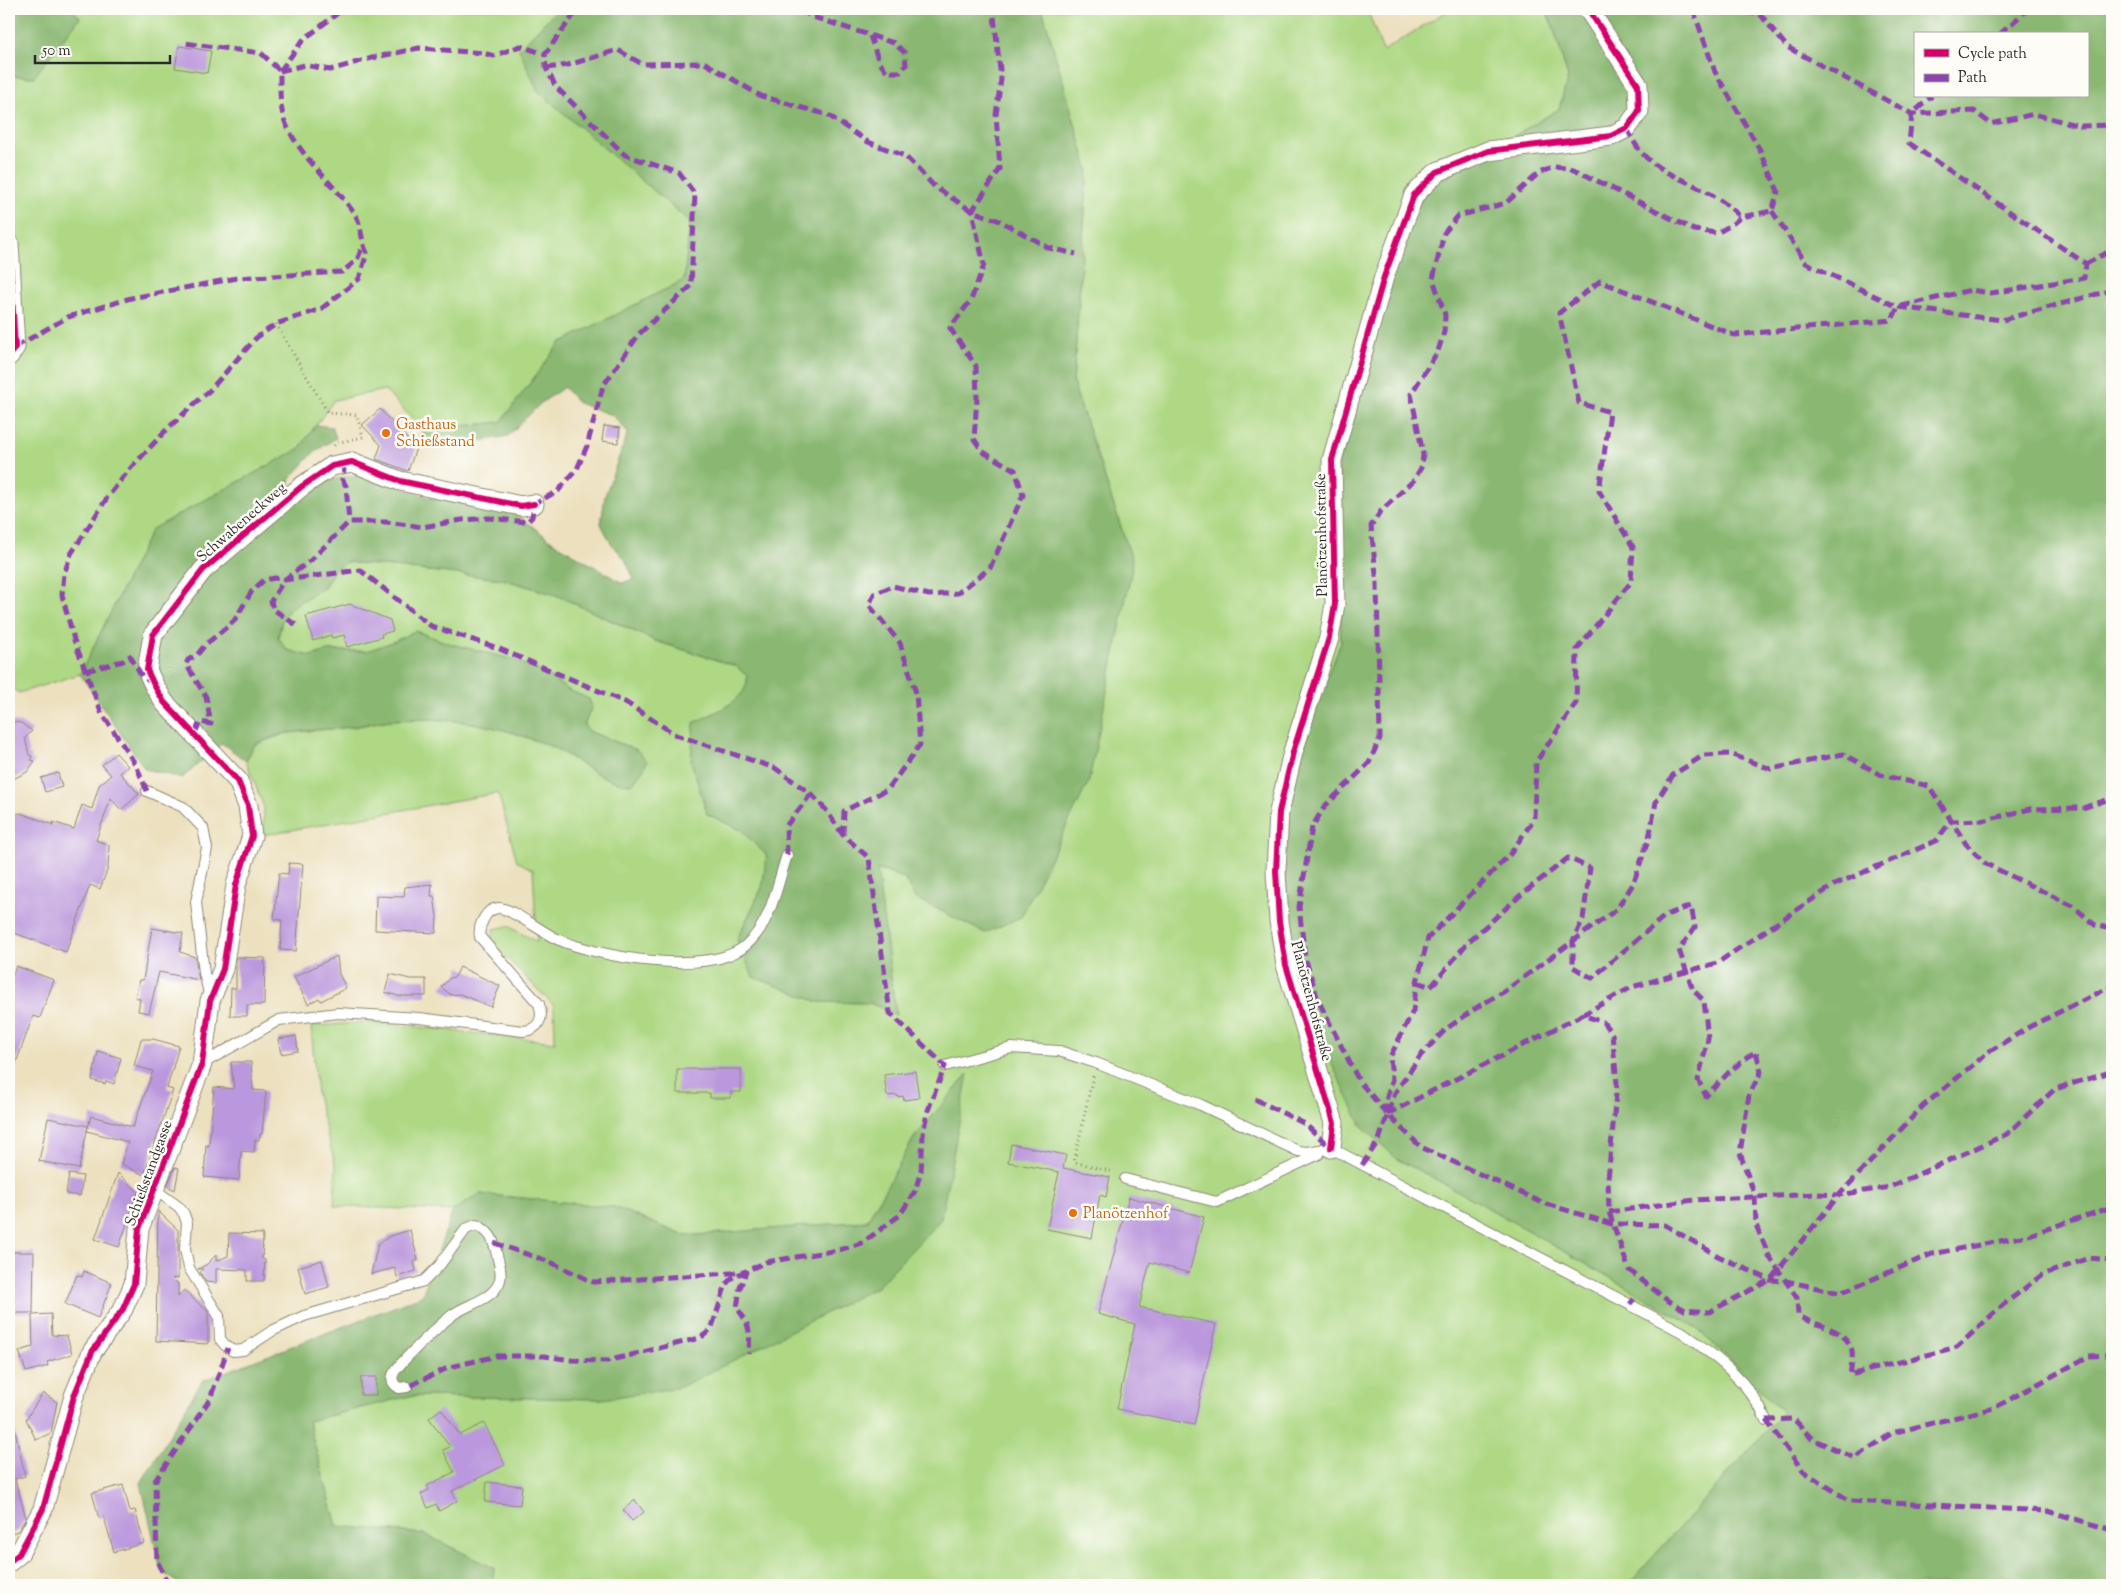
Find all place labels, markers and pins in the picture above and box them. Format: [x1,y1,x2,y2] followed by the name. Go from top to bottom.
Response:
[396,415,475,453] place label: Gasthaus Schießstand
[380,427,392,439] marker: Gasthaus Schießstand
[1083,1204,1169,1225] place label: Planötzenhof
[1067,1207,1079,1219] marker: Planötzenhof

